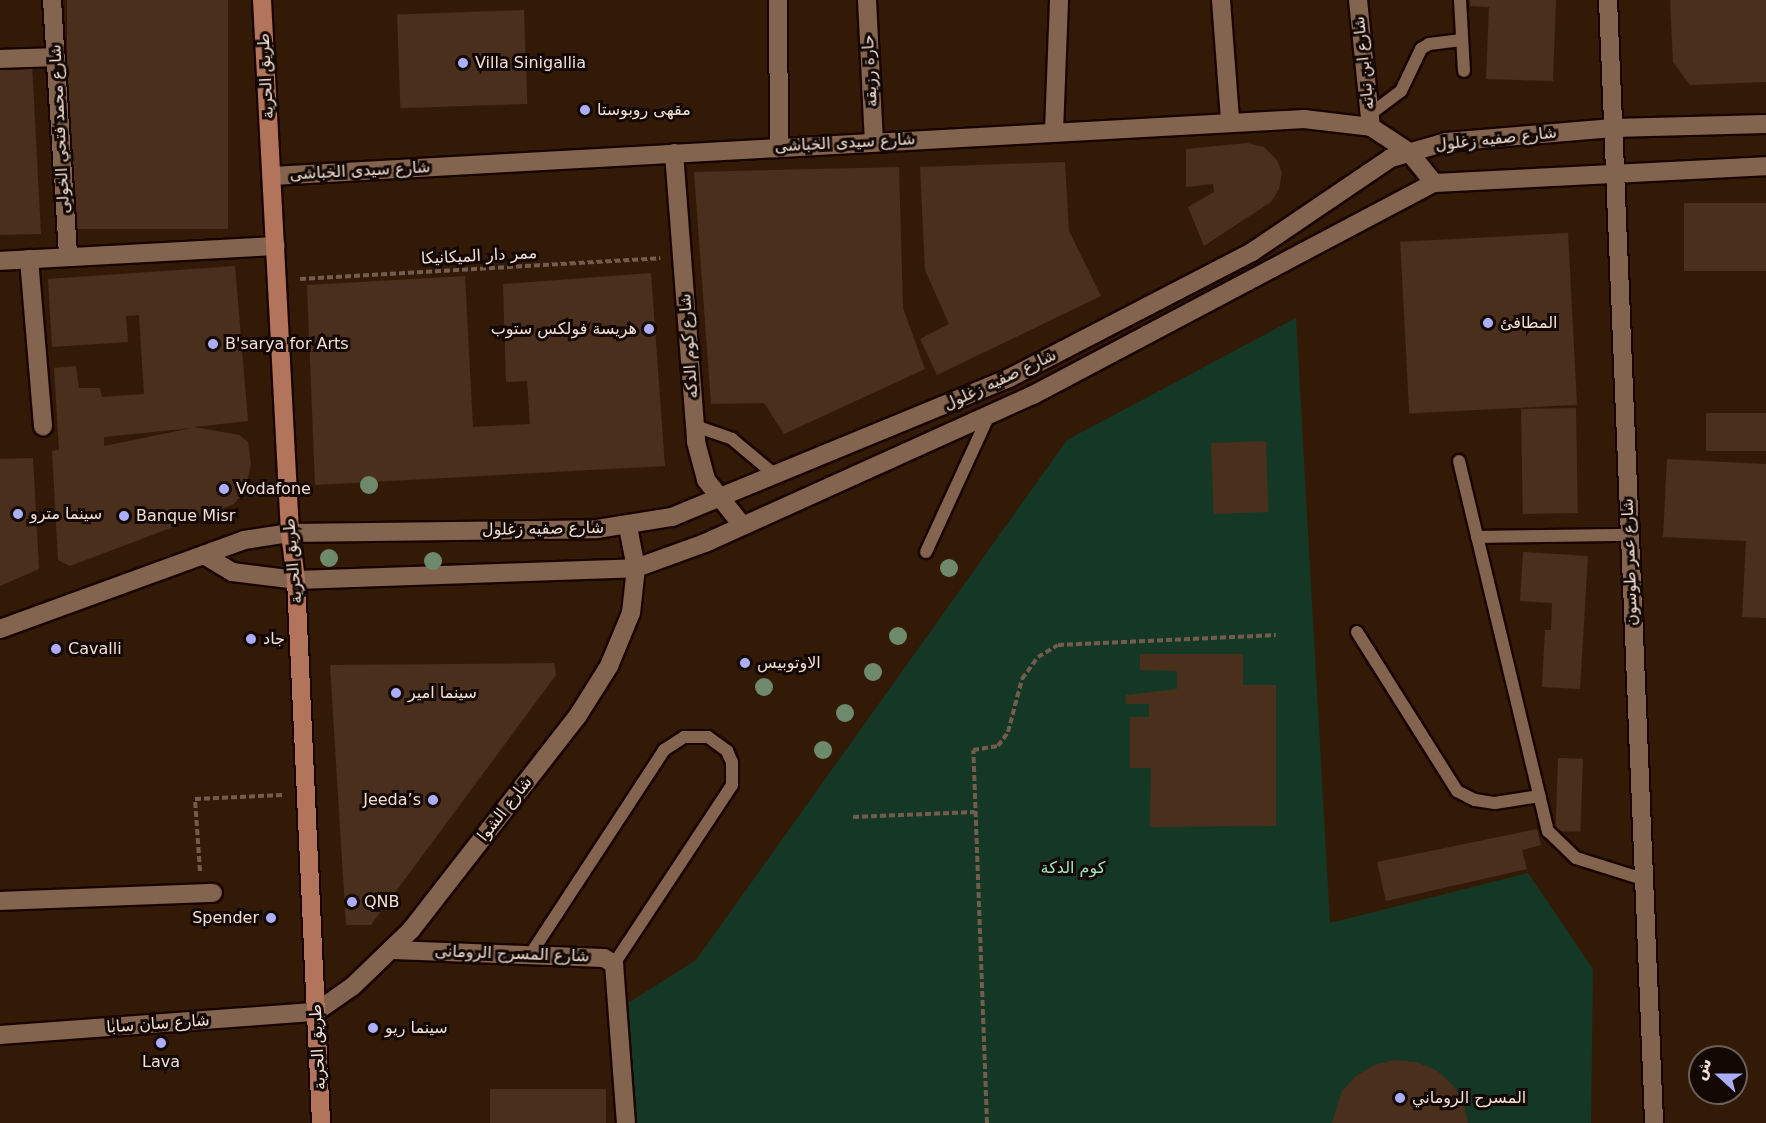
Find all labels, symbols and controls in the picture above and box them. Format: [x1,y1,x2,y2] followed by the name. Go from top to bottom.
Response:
[1350,15,1378,111] street label: شارع ابن نباته
[254,33,278,119] street label: طريق الحرية
[859,34,881,108] street label: حارة رزيقة
[46,44,74,214] street label: شارع محمد فتحي الخولى
[475,53,586,73] place label: Villa Sinigallia
[456,56,470,70] marker: Villa Sinigallia
[597,100,691,120] place label: مقهى روبوستا
[578,103,592,117] marker: مقهى روبوستا
[1434,123,1558,155] street label: شارع صفيه زغلول
[774,130,916,156] street label: شارع سيدى الخباشى
[289,158,431,184] street label: شارع سيدى الخباشى
[420,243,538,269] street label: ممر دار الميكانيكا
[676,293,702,399] street label: شارع كوم الدكه
[1500,313,1558,333] place label: المطافئ
[1481,316,1495,330] marker: المطافئ
[491,319,637,339] place label: هريسة فولكس ستوب
[642,322,656,336] marker: هريسة فولكس ستوب
[225,334,349,354] place label: B'sarya for Arts
[206,337,220,351] marker: B'sarya for Arts
[941,345,1059,415] street label: شارع صفيه زغلول
[236,479,311,499] place label: Vodafone
[217,482,231,496] marker: Vodafone
[1618,498,1642,626] street label: شارع عمر طوسون
[30,504,102,524] place label: سينما مترو
[136,506,235,526] place label: Banque Misr
[11,507,25,521] marker: سينما مترو
[117,509,131,523] marker: Banque Misr
[280,517,306,605] street label: طريق الحرية
[482,518,604,540] street label: شارع صفيه زغلول
[263,629,285,649] place label: جاد
[244,632,258,646] marker: جاد
[68,639,122,659] place label: Cavalli
[49,642,63,656] marker: Cavalli
[757,653,821,673] place label: الاوتوبيس
[738,656,752,670] marker: الاوتوبيس
[408,683,477,703] place label: سينما امير
[389,686,403,700] marker: سينما امير
[474,773,536,845] street label: شارع الشوا
[363,790,421,810] place label: Jeeda’s
[426,793,440,807] marker: Jeeda’s
[1041,858,1105,878] park label: كوم الدكة
[364,892,400,912] place label: QNB
[345,895,359,909] marker: QNB
[192,908,259,928] place label: Spender
[264,911,278,925] marker: Spender
[434,942,590,966] street label: شارع المسرح الرومانى
[306,1004,330,1090] street label: طريق الحرية
[106,1011,210,1037] street label: شارع سان سابا
[385,1018,448,1038] place label: سينما ريو
[366,1021,380,1035] marker: سينما ريو
[154,1036,168,1050] marker: Lava
[1688,1045,1748,1105] north arrow
[142,1052,180,1072] place label: Lava
[1690,1055,1715,1083] text: ش
[1412,1088,1526,1108] place label: المسرح الروماني
[1393,1091,1407,1105] marker: المسرح الروماني

